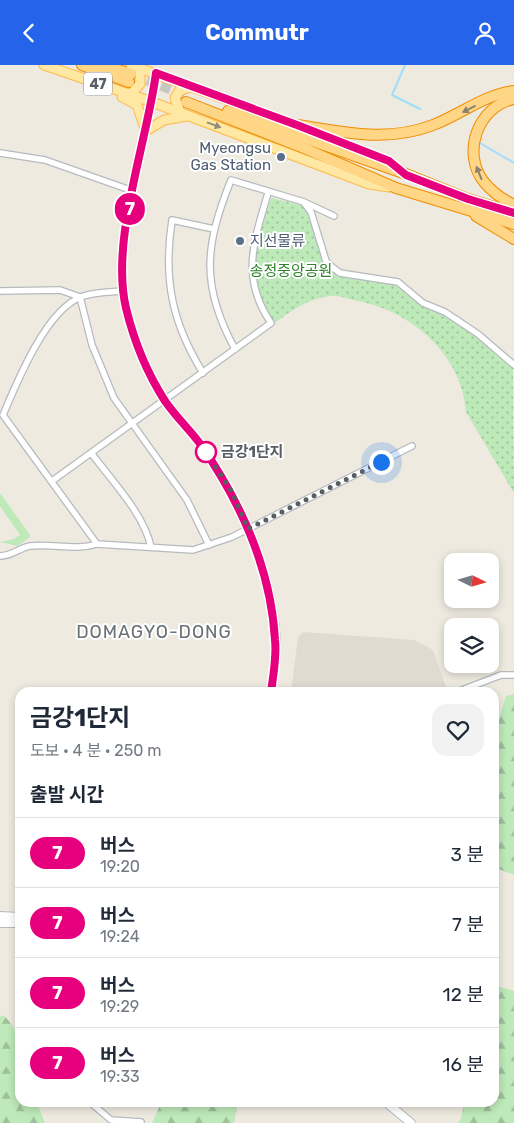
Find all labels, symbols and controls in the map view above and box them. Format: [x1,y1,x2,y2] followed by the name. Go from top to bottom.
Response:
[15,19,43,47] icon: back
[205,19,309,46] text: Commutr
[471,19,499,47] icon: person
[84,73,112,95] road number: 47
[462,105,476,113] one-way arrow
[207,122,222,129] one-way arrow
[191,139,271,174] place label: Myeongsu Gas Station
[275,151,287,163] marker: Myeongsu Gas Station
[475,165,483,180] one-way arrow
[114,193,146,225] line badge: 7
[125,198,135,220] text: 7
[250,232,305,250] place label: 지선물류
[234,235,246,247] marker: 지선물류
[250,262,332,280] park label: 송정중앙공원
[195,441,217,463] marker: 금강1단지
[221,443,284,461] place label: 금강1단지
[369,450,394,475] your location
[444,553,499,607] north arrow
[444,553,499,673] map controls
[444,618,499,673] button: layers
[76,621,232,643] district label: DOMAGYO-DONG
[30,704,130,732] text: 금강1단지
[432,704,484,756] button: heart
[30,741,161,760] text: 도보 · 4 분 · 250 m
[30,783,104,806] text: 출발 시간
[100,834,135,857] text: 버스
[52,842,63,864] text: 7
[450,843,484,866] text: 3 분
[100,857,140,876] text: 19:20
[100,904,135,927] text: 버스
[52,912,63,934] text: 7
[452,913,484,936] text: 7 분
[100,927,140,946] text: 19:24
[100,974,135,997] text: 버스
[52,982,63,1004] text: 7
[443,983,484,1006] text: 12 분
[100,997,139,1016] text: 19:29
[100,1044,135,1067] text: 버스
[52,1052,63,1074] text: 7
[442,1053,484,1076] text: 16 분
[100,1067,140,1086] text: 19:33

